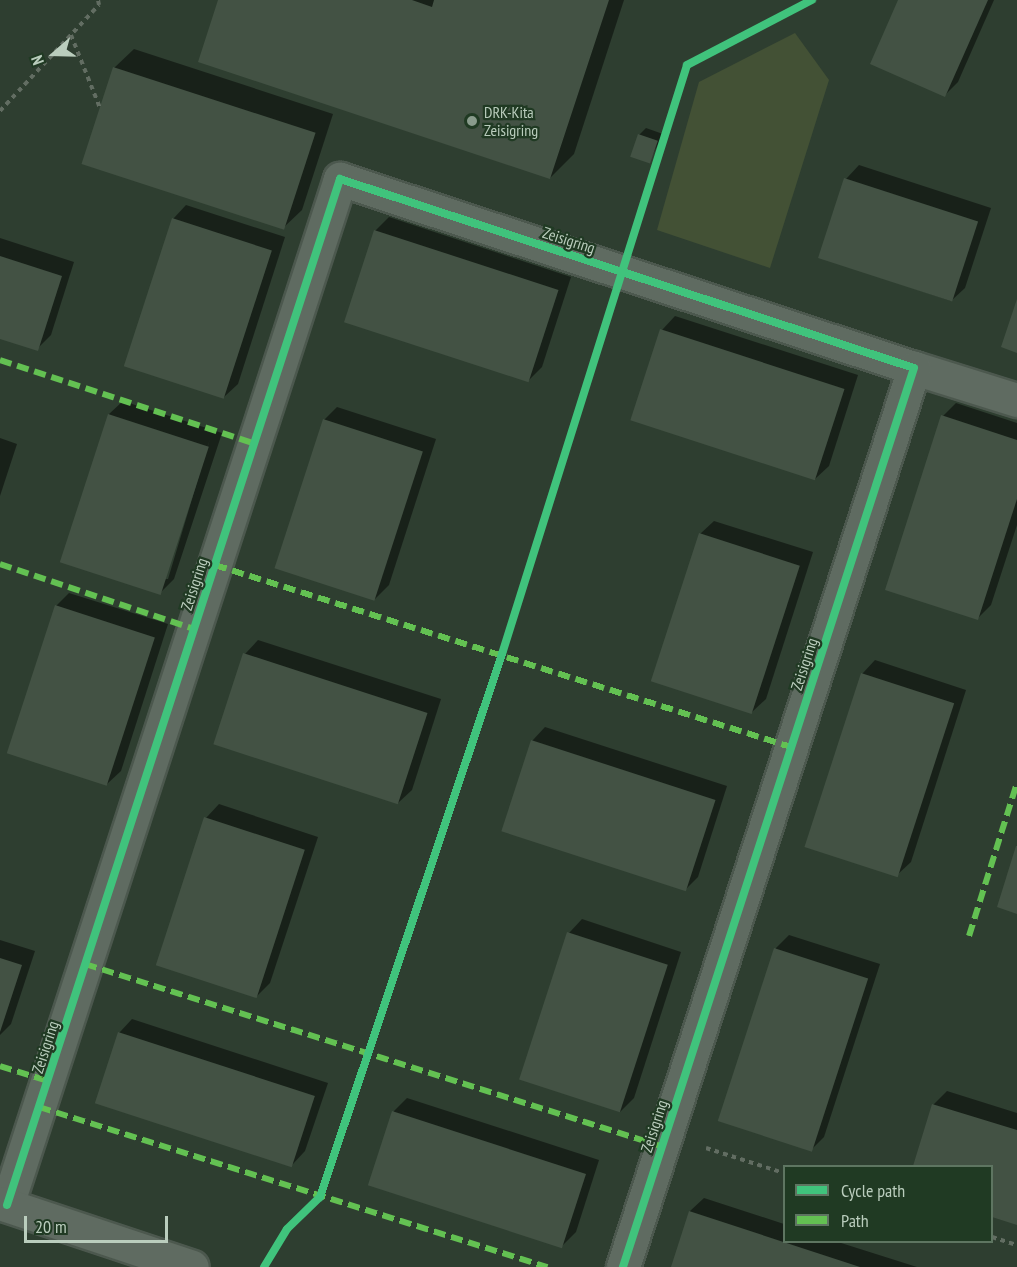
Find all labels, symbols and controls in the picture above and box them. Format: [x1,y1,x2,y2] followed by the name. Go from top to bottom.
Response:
[24,24,84,84] north arrow
[26,53,48,68] text: N
[484,102,538,140] place label: DRK-Kita Zeisigring
[465,114,479,128] marker: DRK-Kita Zeisigring
[540,223,598,257] street label: Zeisigring
[177,555,211,613] street label: Zeisigring
[787,635,821,693] street label: Zeisigring
[28,1018,62,1076] street label: Zeisigring
[637,1097,671,1155] street label: Zeisigring
[783,1165,993,1243] legend
[841,1179,905,1202] text: Cycle path
[27,1204,171,1242] scale bar
[841,1209,869,1232] text: Path
[35,1215,67,1238] text: 20 m

